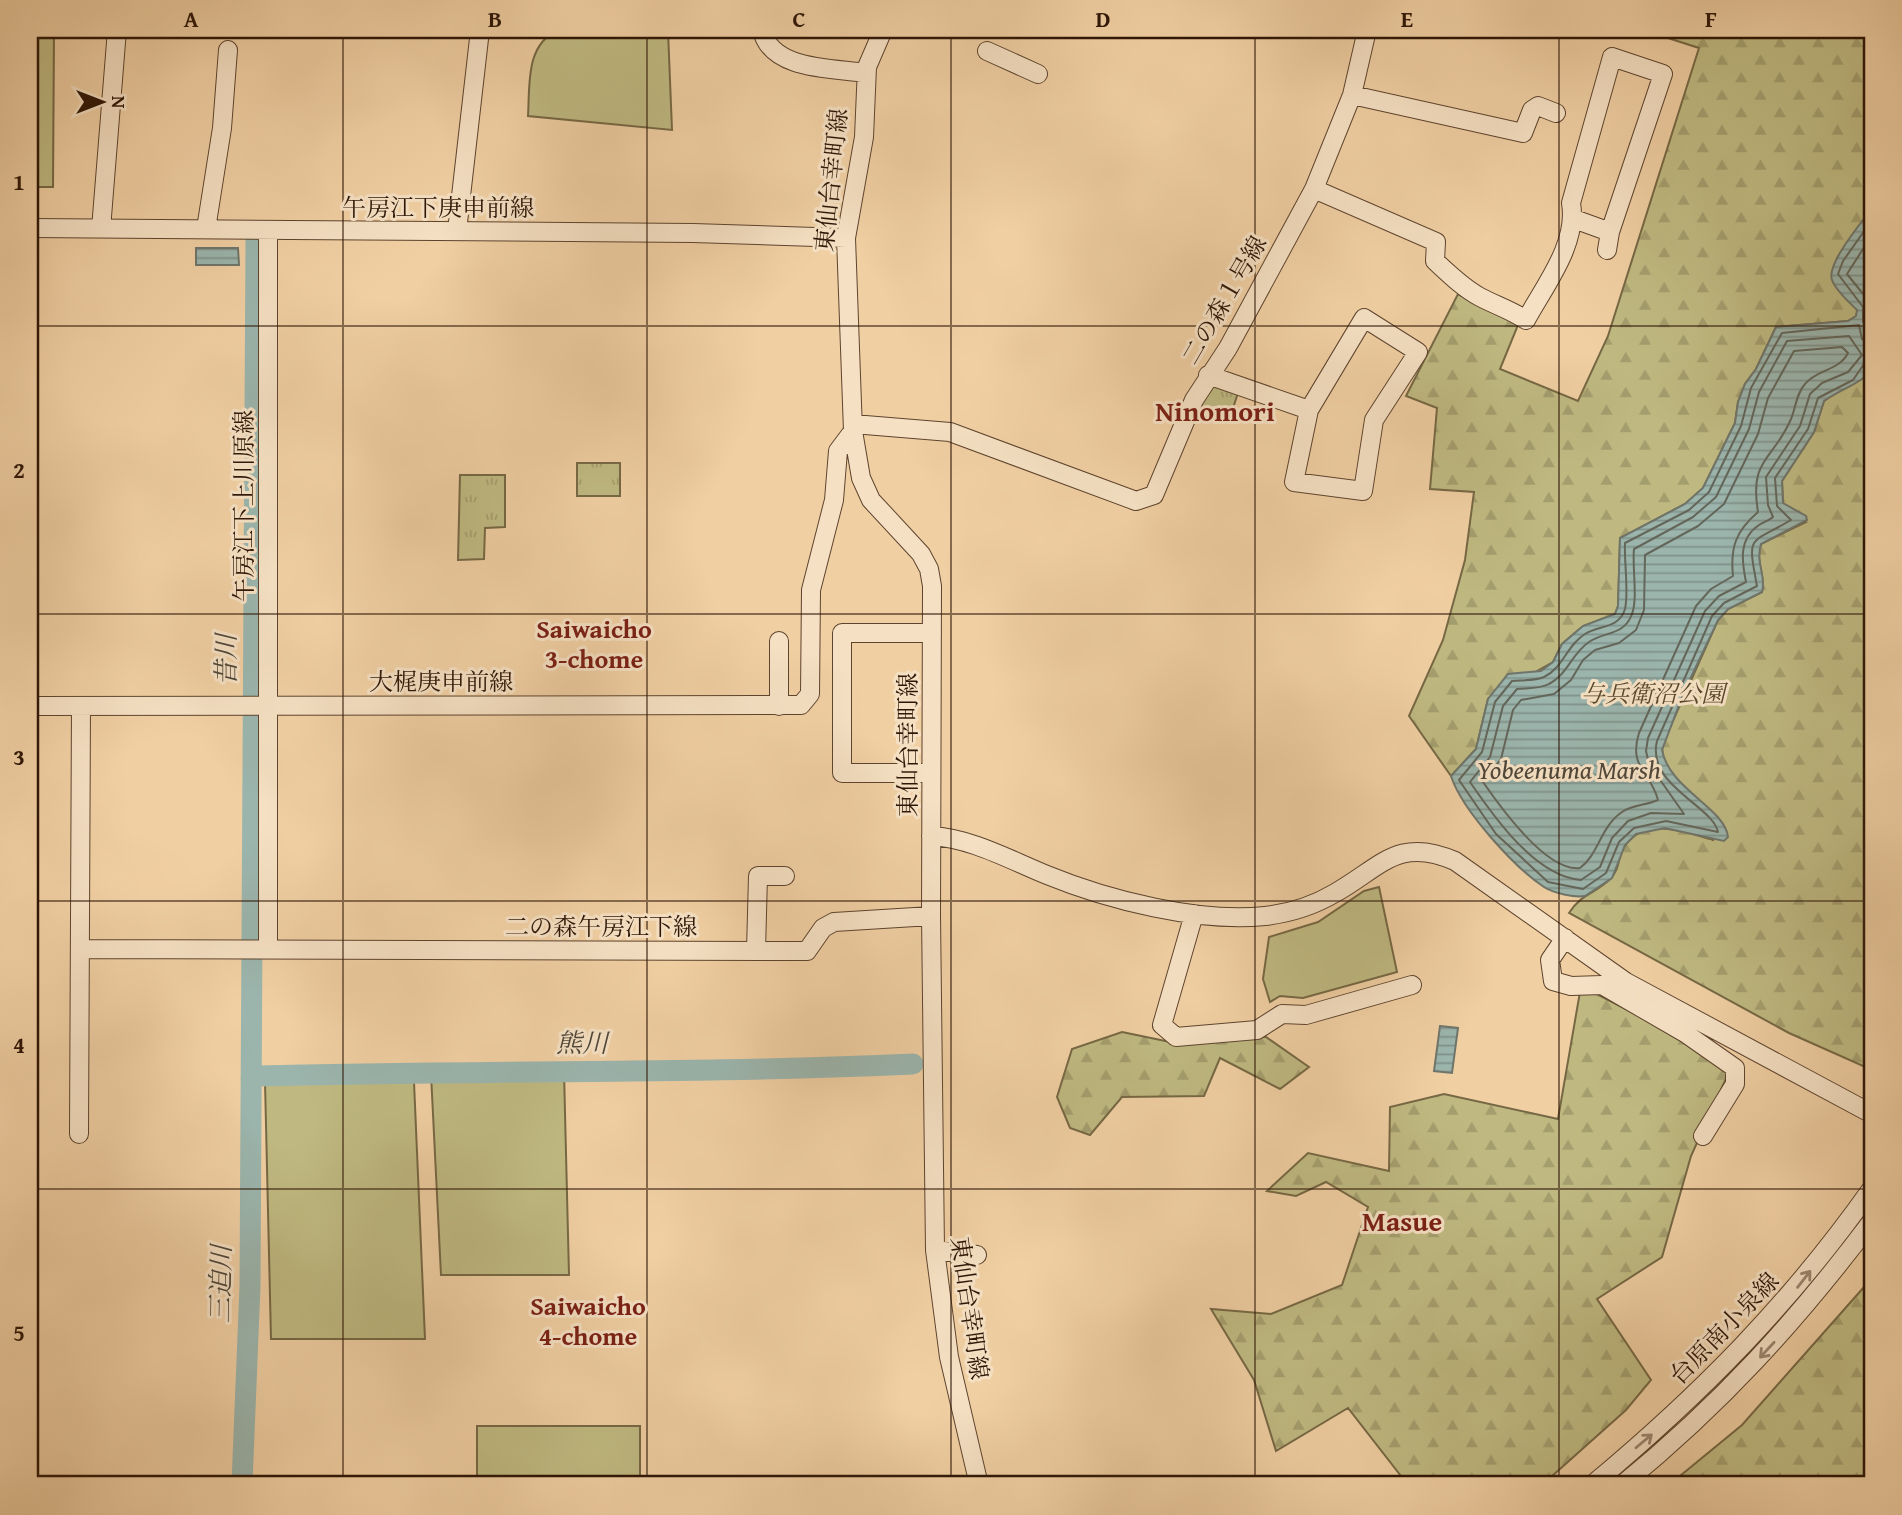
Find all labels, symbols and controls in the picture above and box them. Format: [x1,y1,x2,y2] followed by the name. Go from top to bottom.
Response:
[184,2,199,35] text: A
[488,2,502,35] text: B
[792,2,806,35] text: C
[1096,2,1111,35] text: D
[1401,2,1413,35] text: E
[1705,2,1717,35] text: F
[66,66,136,136] north arrow
[105,96,133,109] text: N
[806,107,856,253] street label: 東仙台幸町線
[13,165,25,198] text: 1
[342,190,534,225] street label: 午房江下庚申前線
[1173,229,1275,371] street label: 二の森１号線
[1155,390,1275,431] district label: Ninomori
[226,410,261,602] street label: 午房江下上川原線
[13,453,25,486] text: 2
[536,609,652,678] district label: Saiwaicho 3-chome
[206,631,245,686] water label: 昔川
[369,664,513,699] street label: 大梶庚申前線
[890,673,925,817] street label: 東仙台幸町線
[1581,676,1729,711] park label: 与兵衛沼公園
[13,740,25,773] text: 3
[1477,750,1661,789] water label: Yobeenuma Marsh
[505,909,697,944] street label: 二の森午房江下線
[556,1023,611,1062] water label: 熊川
[13,1028,25,1061] text: 4
[1362,1200,1442,1241] district label: Masue
[943,1234,997,1382] street label: 東仙台幸町線
[200,1242,240,1323] water label: 三迫川
[1661,1264,1787,1392] street label: 台原南小泉線
[1796,1271,1811,1289] one-way arrow
[530,1286,646,1355] district label: Saiwaicho 4-chome
[13,1316,25,1349] text: 5
[1759,1341,1776,1358] one-way arrow
[1635,1433,1653,1449] one-way arrow

